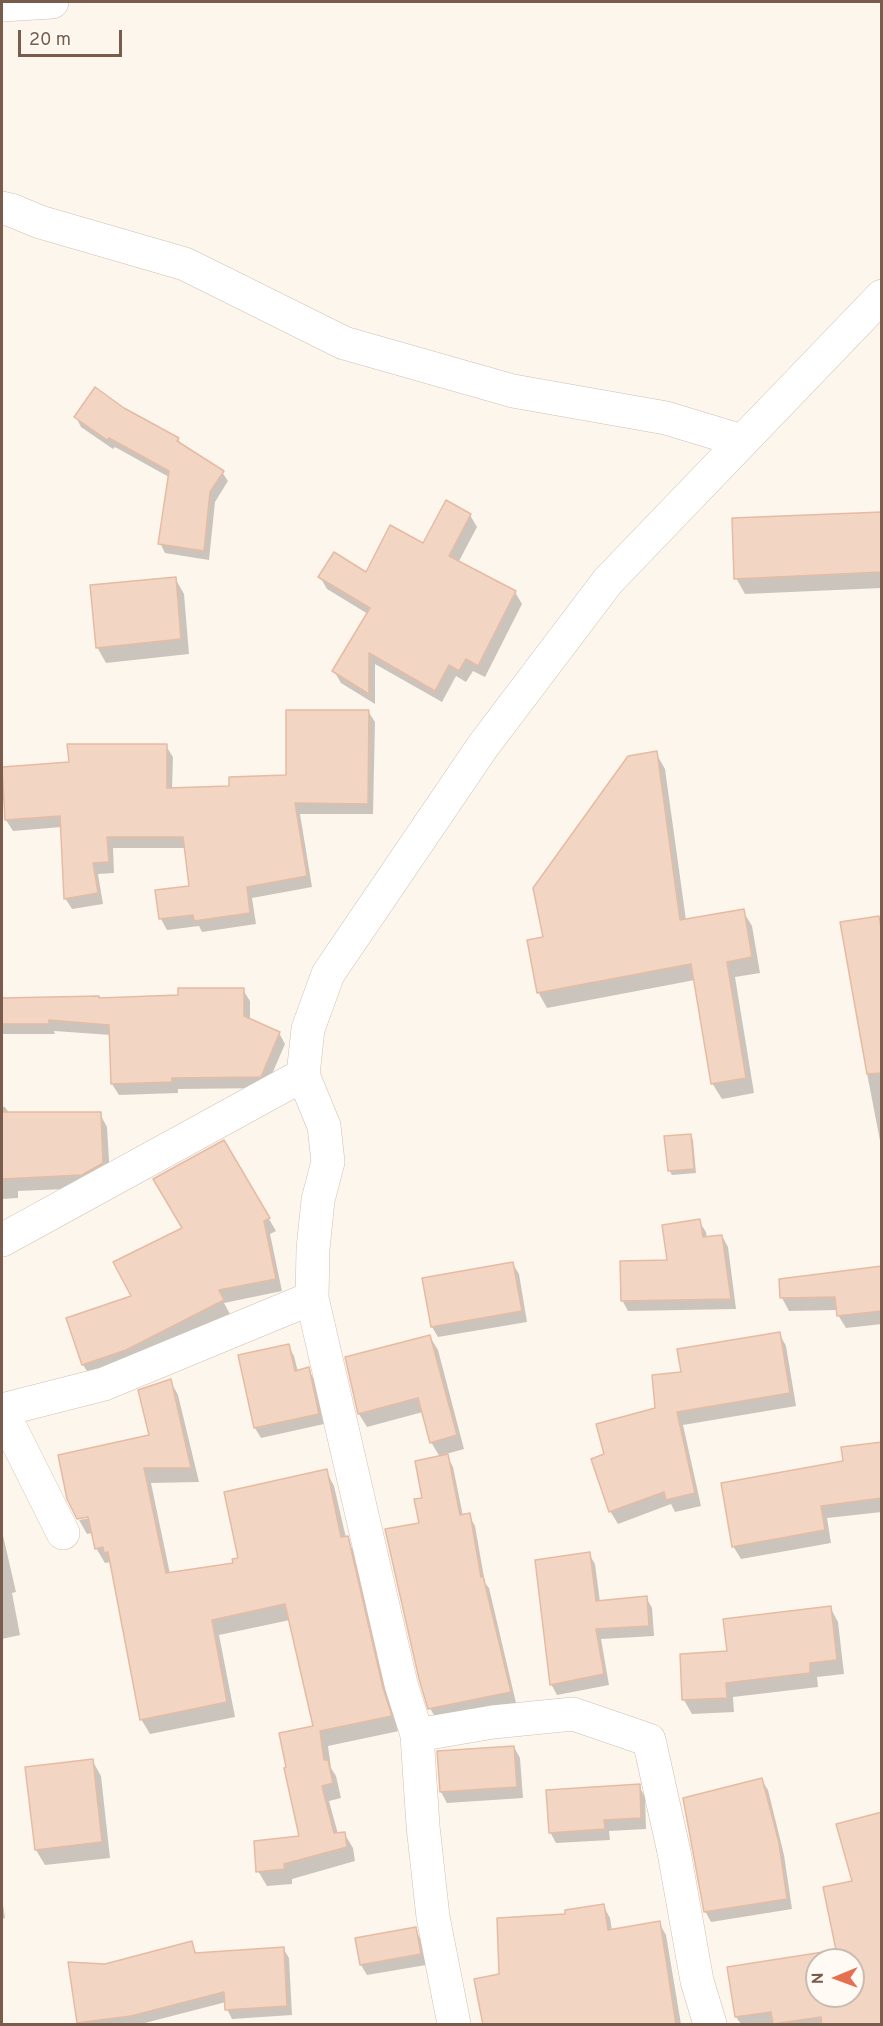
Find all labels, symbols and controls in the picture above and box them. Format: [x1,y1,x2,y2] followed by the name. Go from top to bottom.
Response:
[21,18,124,56] scale bar
[29,29,71,52] text: 20 m
[805,1948,865,2008] north arrow
[809,1972,829,1984] text: N

